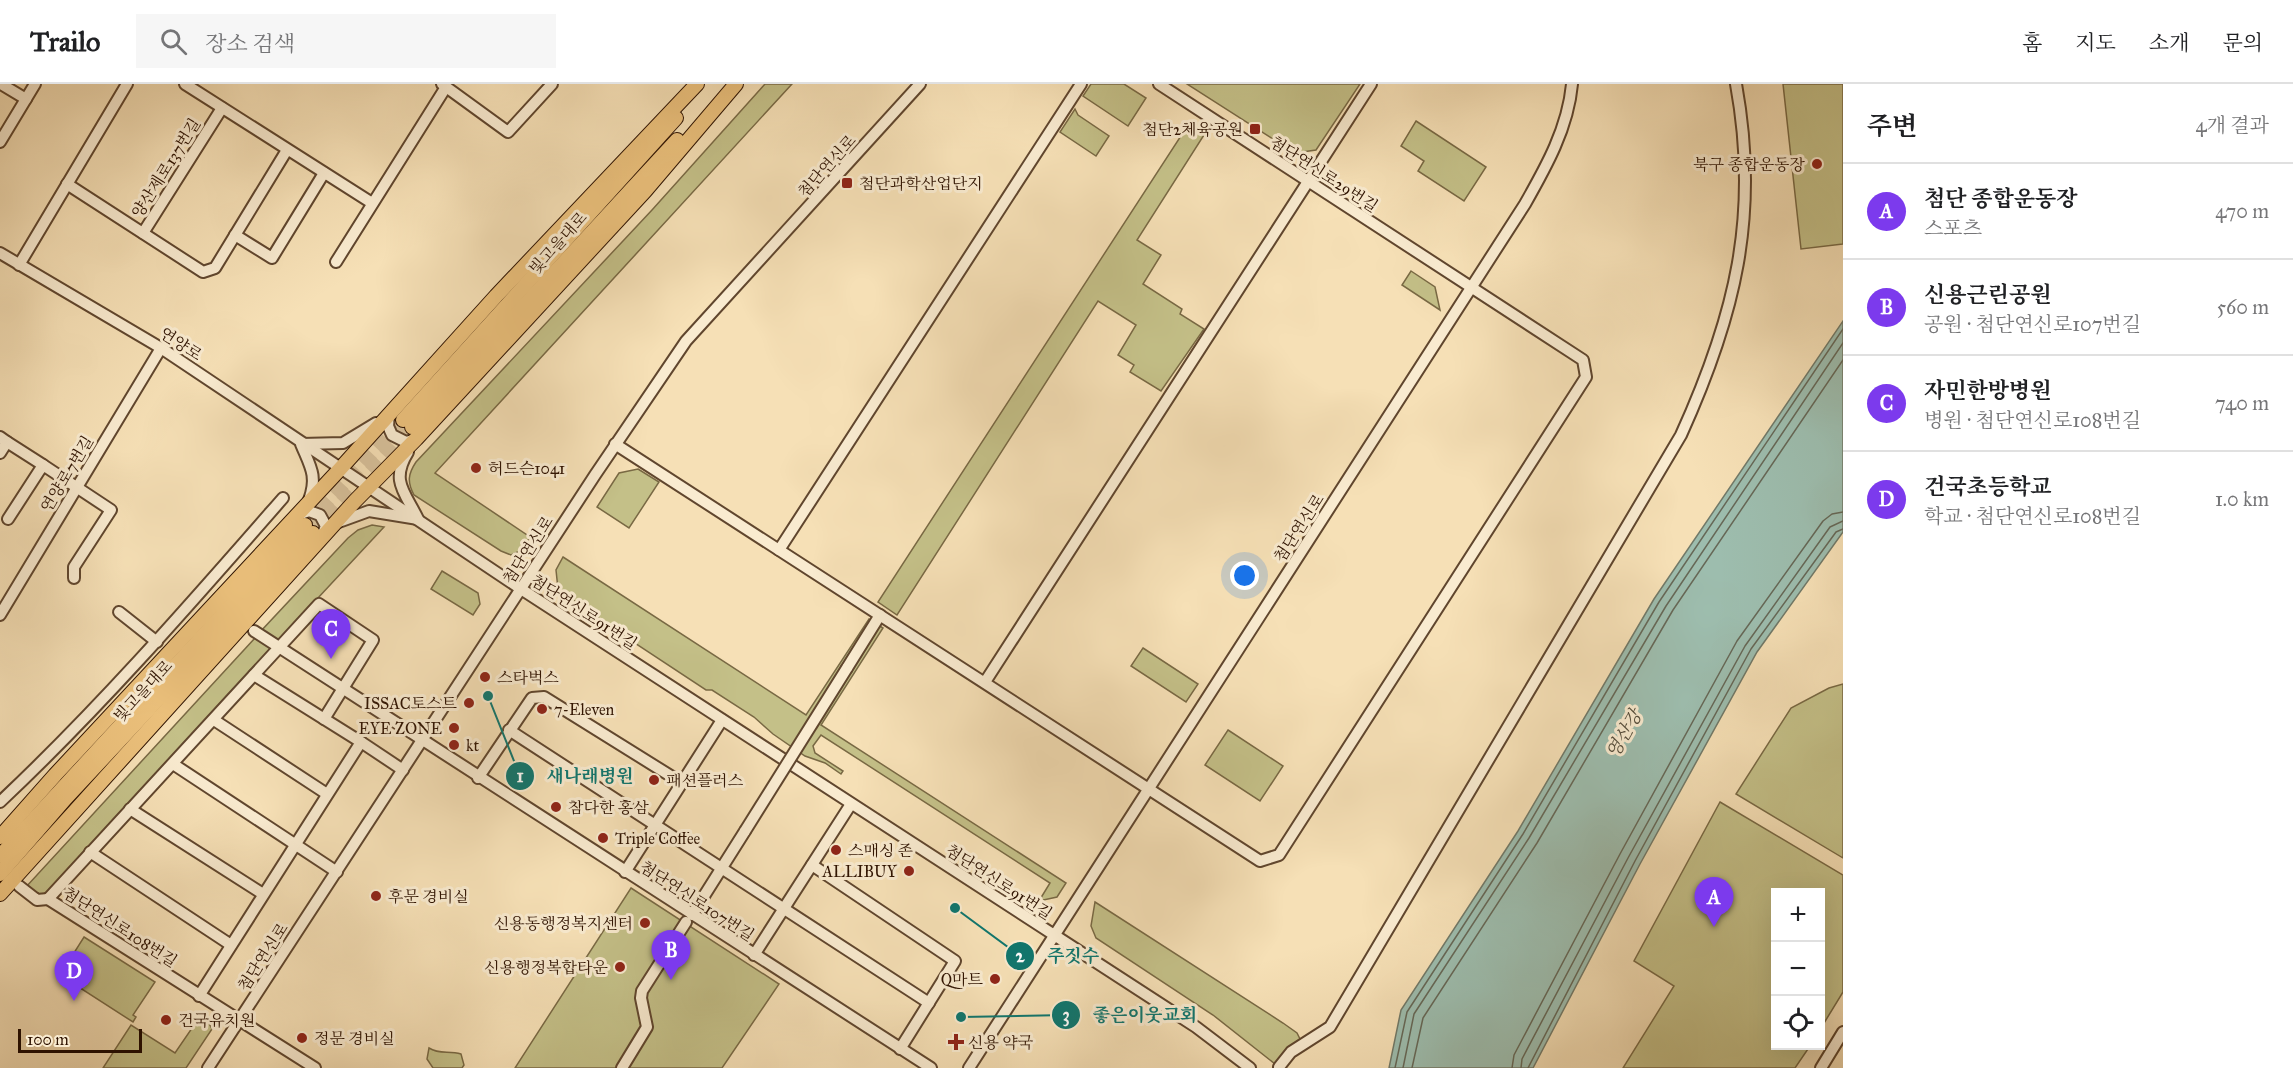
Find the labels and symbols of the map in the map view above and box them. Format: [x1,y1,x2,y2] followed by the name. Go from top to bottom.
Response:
[128,115,204,221] street label: 양산제로137번길
[1142,120,1243,139] place label: 첨단2체육공원
[1248,122,1262,136] marker: 첨단2체육공원
[794,131,860,201] street label: 첨단연신로
[1267,132,1381,216] street label: 첨단연신로29번길
[1693,155,1806,174] place label: 북구 종합운동장
[1810,157,1824,171] marker: 북구 종합운동장
[859,174,983,193] place label: 첨단과학산업단지
[840,176,854,190] marker: 첨단과학산업단지
[525,208,591,278] street label: 빛고을대로
[156,323,206,365] street label: 연양로
[37,432,97,516] street label: 연양로7번길
[488,459,565,478] place label: 허드슨1041
[469,461,483,475] marker: 허드슨1041
[1270,490,1328,566] street label: 첨단연신로
[499,512,557,588] street label: 첨단연신로
[1230,561,1259,590] your location
[527,571,641,653] street label: 첨단연신로91번길
[312,610,350,659] pin: C
[110,656,177,726] street label: 빛고을대로
[497,668,559,687] place label: 스타벅스
[478,670,492,684] marker: 스타벅스
[364,694,458,713] place label: ISSAC토스트
[462,696,476,710] marker: ISSAC토스트
[554,700,615,719] place label: 7-Eleven
[535,702,549,716] marker: 7-Eleven
[1601,704,1648,762] water label: 영산강
[358,719,442,738] place label: EYE ZONE
[447,721,461,735] marker: EYE ZONE
[466,736,479,755] place label: kt
[447,738,461,752] marker: kt
[505,758,646,794] callout: 새나래병원
[516,765,524,787] text: 1
[547,765,633,787] text: 새나래병원
[666,771,744,790] place label: 패션플러스
[647,773,661,787] marker: 패션플러스
[568,798,649,817] place label: 참다한 홍삼
[549,800,563,814] marker: 참다한 홍삼
[615,829,701,848] place label: Triple Coffee
[596,831,610,845] marker: Triple Coffee
[848,841,913,860] place label: 스매싱 존
[942,841,1056,923] street label: 첨단연신로91번길
[829,843,843,857] marker: 스매싱 존
[636,857,758,945] street label: 첨단연신로107번길
[821,862,898,881] place label: ALLIBUY
[902,864,916,878] marker: ALLIBUY
[1694,878,1734,927] pin: A
[59,883,181,971] street label: 첨단연신로108번길
[388,887,469,906] place label: 후문 경비실
[369,889,383,903] marker: 후문 경비실
[494,914,633,933] place label: 신용동행정복지센터
[638,916,652,930] marker: 신용동행정복지센터
[234,919,292,995] street label: 첨단연신로
[652,930,690,980] pin: B
[1005,938,1111,974] callout: 주짓수
[1016,945,1026,967] text: 2
[1047,945,1100,967] text: 주짓수
[54,952,94,1001] pin: D
[484,958,609,977] place label: 신용행정복합타운
[613,960,627,974] marker: 신용행정복합타운
[941,970,984,989] place label: Q마트
[988,972,1002,986] marker: Q마트
[1051,997,1209,1033] callout: 좋은이웃교회
[1062,1004,1070,1027] text: 3
[1093,1004,1197,1026] text: 좋은이웃교회
[178,1011,255,1030] place label: 건국유치원
[159,1013,173,1027] marker: 건국유치원
[18,1026,142,1054] scale bar
[314,1029,395,1048] place label: 정문 경비실
[295,1031,309,1045] marker: 정문 경비실
[968,1033,1034,1052] place label: 신용 약국
[949,1035,963,1049] marker: 신용 약국

